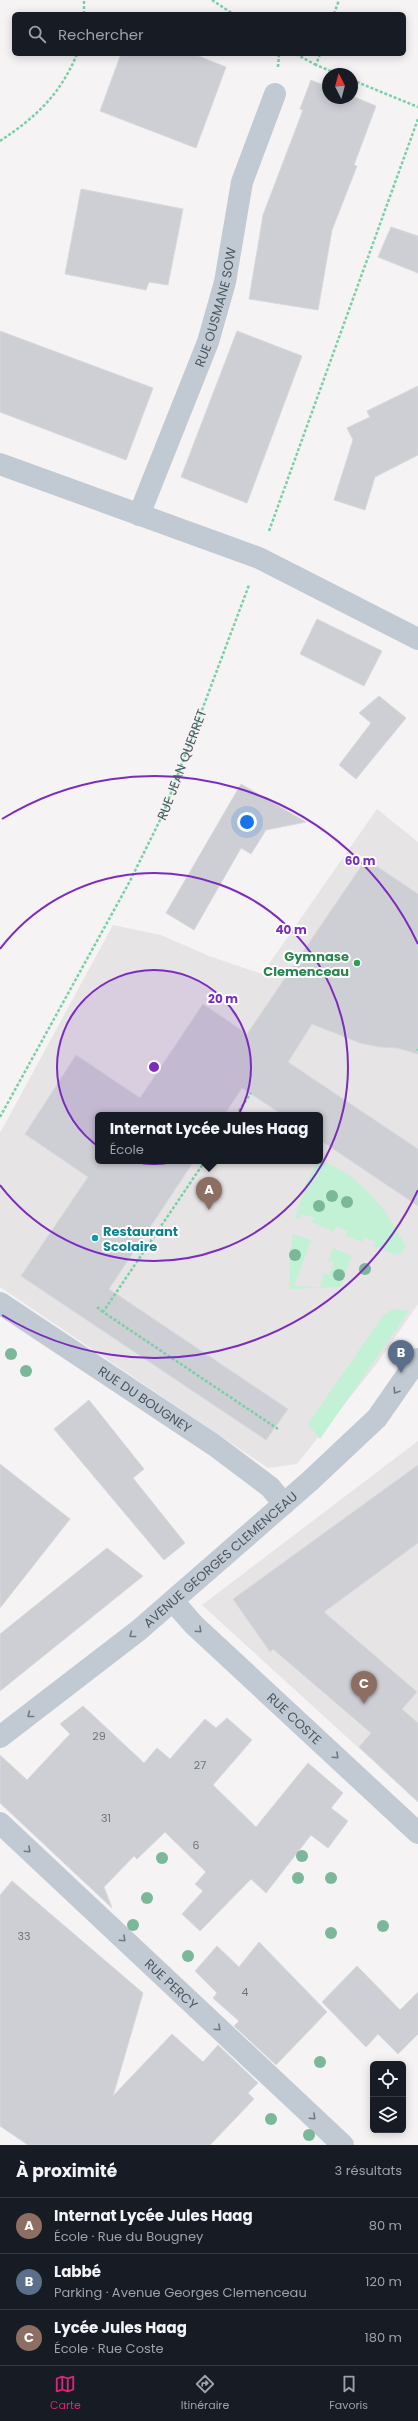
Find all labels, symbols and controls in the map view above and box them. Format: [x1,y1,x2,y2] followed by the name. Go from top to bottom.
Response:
[12,12,406,56] search box
[26,23,48,45] icon: search
[58,24,144,45] text: Rechercher
[322,68,358,104] north arrow
[190,246,240,370] street label: RUE OUSMANE SOW
[152,706,211,823] street label: RUE JEAN QUERRET
[237,812,257,832] your location
[345,852,376,869] text: 60 m
[275,921,307,938] text: 40 m
[263,947,349,981] place label: Gymnase Clemenceau
[352,958,362,968] marker: Gymnase Clemenceau
[208,990,238,1007] text: 20 m
[147,1060,161,1074] centre of rings
[95,1112,323,1164] popup
[110,1118,308,1139] text: Internat Lycée Jules Haag
[110,1140,144,1159] text: École
[196,1177,222,1210] pin: A
[103,1222,178,1256] place label: Restaurant Scolaire
[90,1233,100,1243] marker: Restaurant Scolaire
[388,1340,414,1373] pin: B
[94,1361,196,1437] street label: RUE DU BOUGNEY
[394,1387,401,1394] one-way arrow
[139,1487,301,1632] street label: AVENUE GEORGES CLEMENCEAU
[194,1625,202,1633] one-way arrow
[130,1630,137,1637] one-way arrow
[351,1671,377,1704] pin: C
[263,1688,326,1749] street label: RUE COSTE
[27,1710,34,1717] one-way arrow
[92,1728,106,1744] house number: 29
[331,1752,339,1759] one-way arrow
[194,1757,206,1773] house number: 27
[101,1810,111,1826] house number: 31
[193,1837,200,1853] house number: 6
[24,1845,31,1852] one-way arrow
[18,1928,30,1944] house number: 33
[118,1934,126,1942] one-way arrow
[141,1954,202,2014] street label: RUE PERCY
[242,1984,249,2000] house number: 4
[213,2023,221,2031] one-way arrow
[370,2061,406,2133] map controls
[370,2061,406,2097] button: locate
[370,2097,406,2133] button: layers
[308,2112,316,2119] one-way arrow
[16,2159,117,2183] text: À proximité
[335,2161,402,2180] text: 3 résultats
[54,2205,253,2226] text: Internat Lycée Jules Haag
[24,2216,34,2235] text: A
[369,2216,402,2235] text: 80 m
[54,2227,203,2246] text: École · Rue du Bougney
[54,2261,101,2282] text: Labbé
[25,2272,33,2291] text: B
[365,2272,402,2291] text: 120 m
[54,2283,307,2302] text: Parking · Avenue Georges Clemenceau
[54,2317,187,2338] text: Lycée Jules Haag
[24,2328,34,2347] text: C
[365,2328,402,2347] text: 180 m
[54,2339,164,2358] text: École · Rue Coste
[50,2373,81,2414] tab: Carte
[181,2373,229,2414] tab: Itinéraire
[329,2373,368,2414] tab: Favoris

